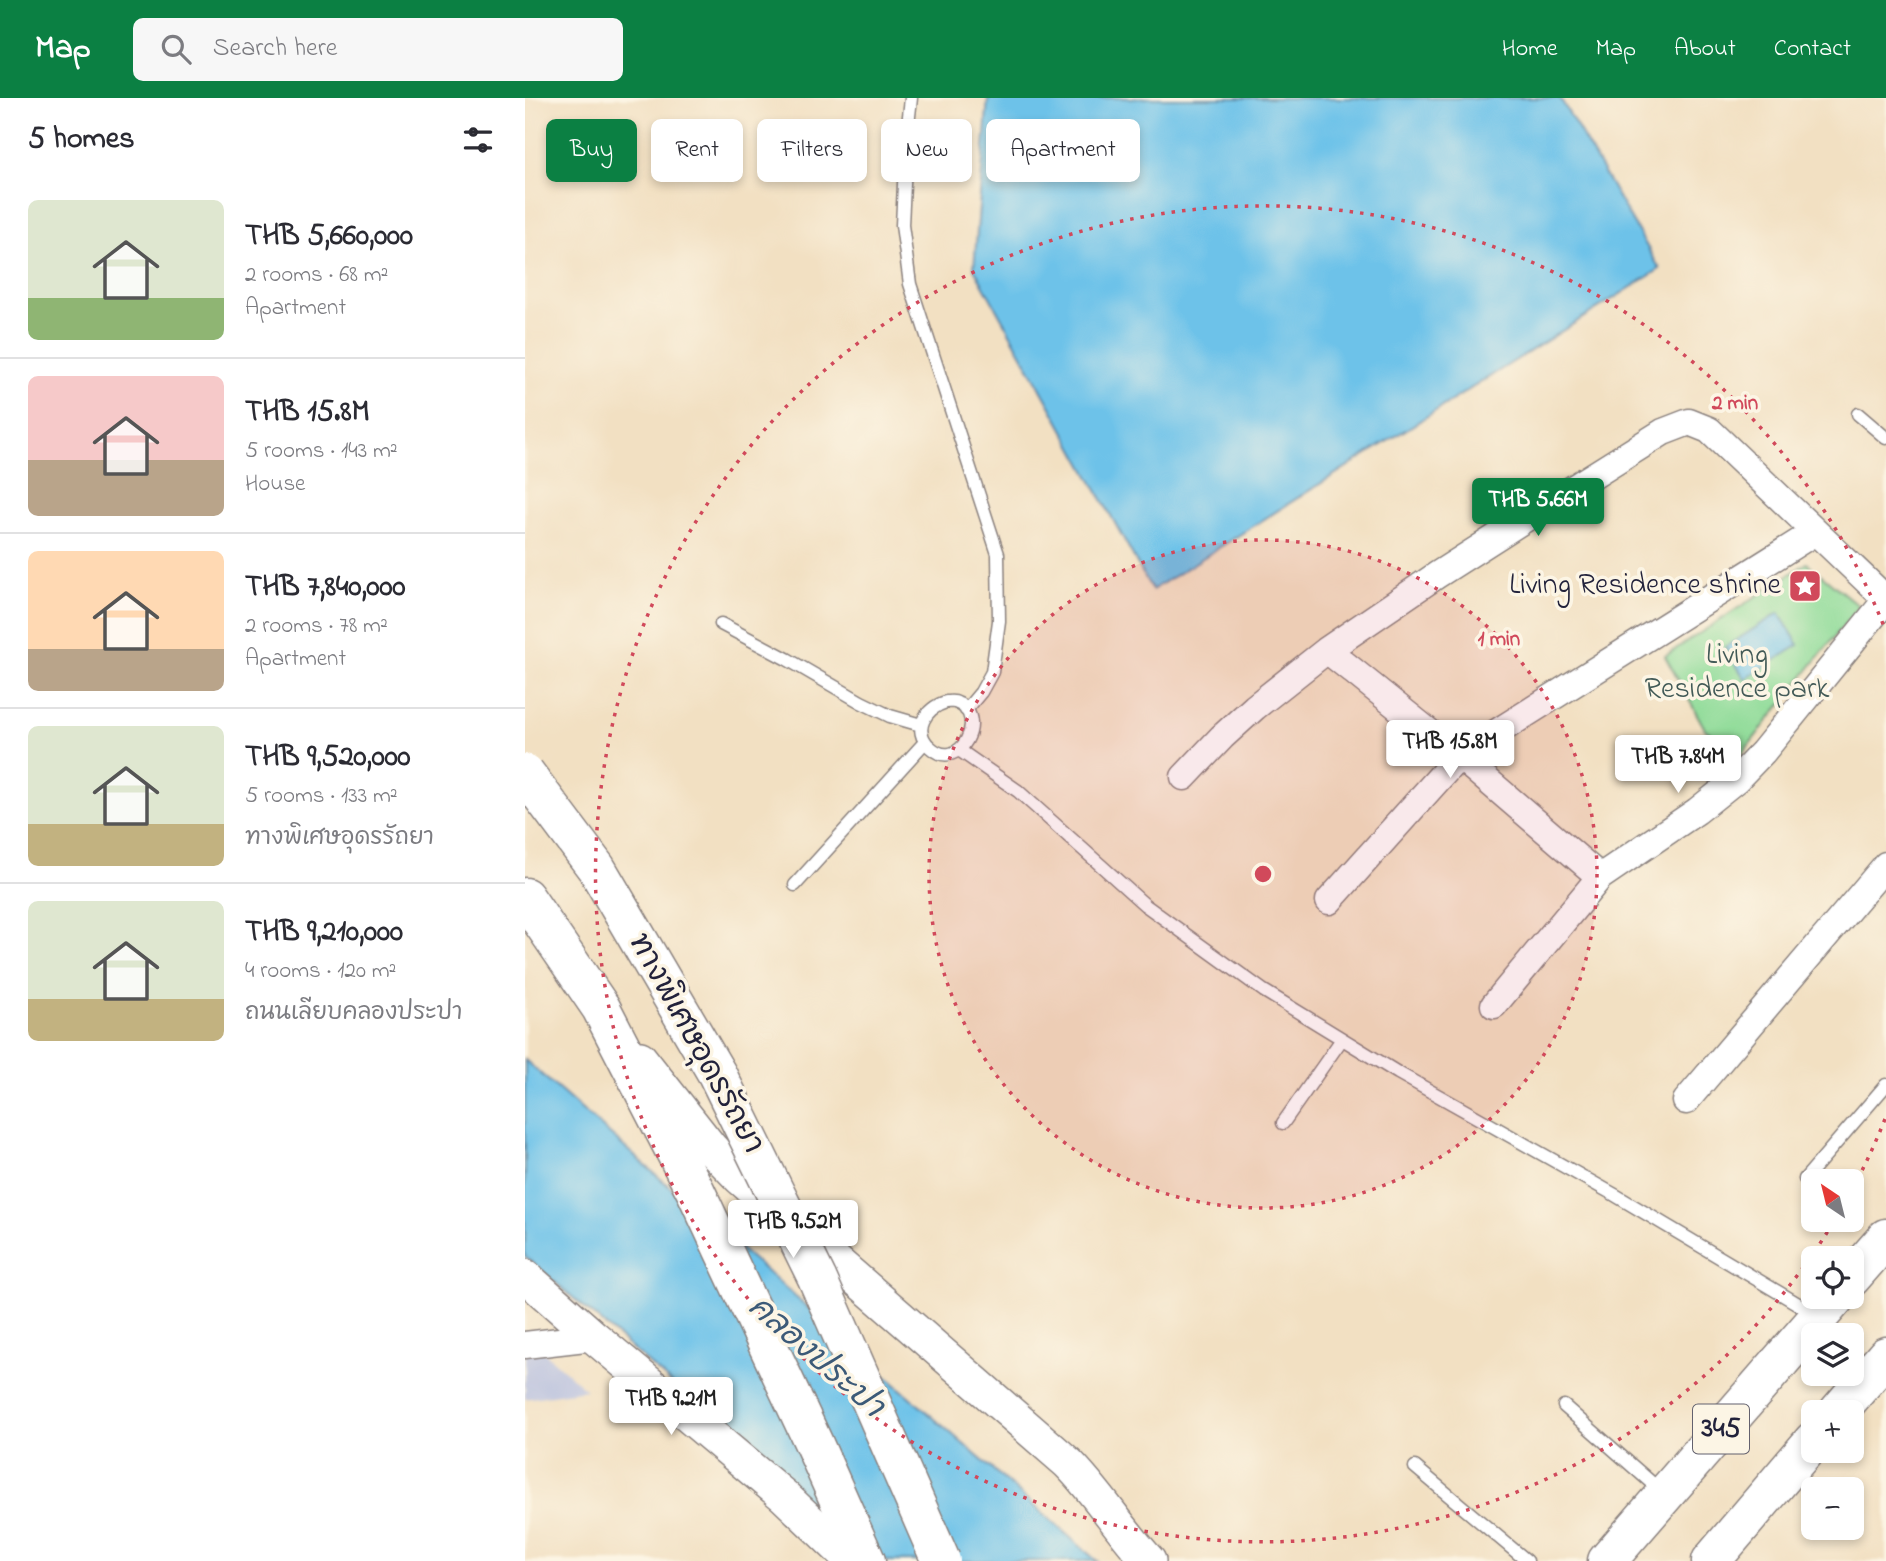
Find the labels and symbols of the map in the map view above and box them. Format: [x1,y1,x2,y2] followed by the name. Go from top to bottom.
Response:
[1711,389,1758,419] text: 2 min
[1458,478,1618,538] pin: THB 5.66M
[1509,564,1782,608] place label: Living Residence shrine
[1786,567,1824,605] place icon: Living Residence shrine
[1478,625,1520,655] text: 1 min
[1644,634,1830,712] park label: Living Residence park
[1370,720,1530,780] pin: THB 15.8M
[1598,736,1758,795] pin: THB 7.84M
[1251,862,1275,886] centre of rings
[616,926,774,1162] street label: ทางพิเศษอุดรรัถยา
[1801,1169,1864,1232] north arrow
[713,1200,873,1260] pin: THB 9.52M
[737,1286,895,1432] water label: คลองประปา
[591,1378,751,1437] pin: THB 9.21M
[1693,1404,1749,1454] road number: 345

